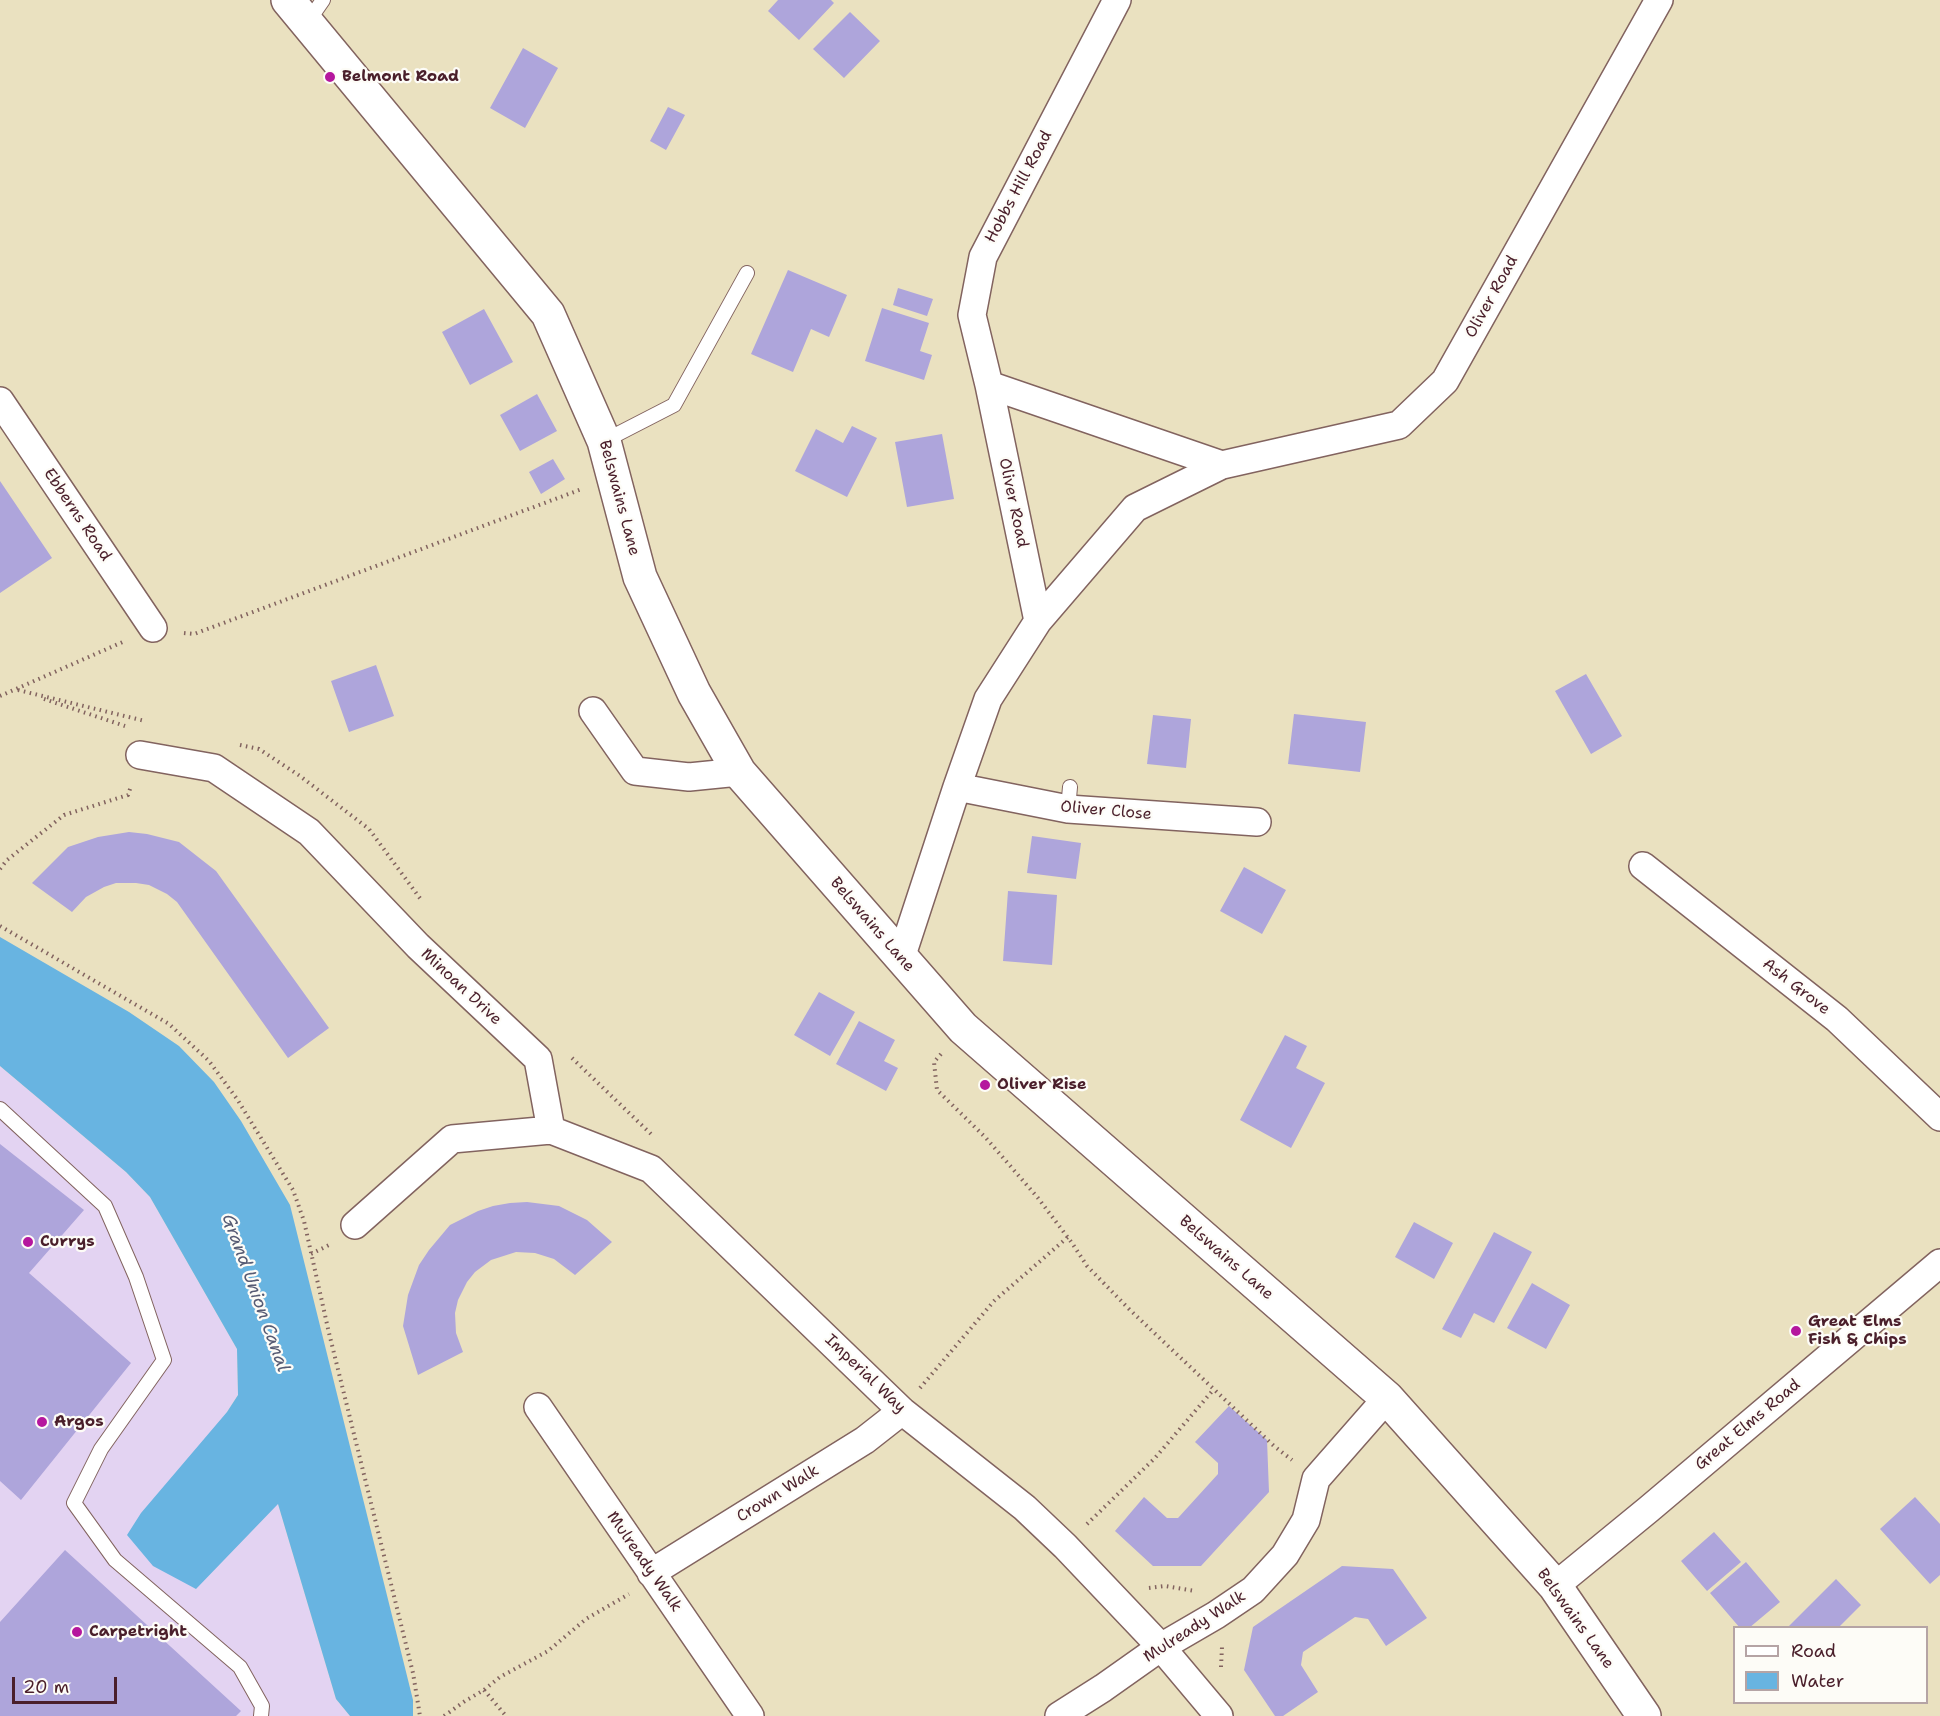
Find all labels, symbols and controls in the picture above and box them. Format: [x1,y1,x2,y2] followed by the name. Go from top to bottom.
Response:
[342,67,459,87] place label: Belmont Road
[323,70,337,84] marker: Belmont Road
[981,128,1057,246] street label: Hobbs Hill Road
[1462,253,1522,341] street label: Oliver Road
[594,438,644,558] street label: Belswains Lane
[994,456,1032,550] street label: Oliver Road
[39,465,115,565] street label: Ebberns Road
[1060,797,1152,825] street label: Oliver Close
[826,874,918,976] street label: Belswains Lane
[417,945,505,1029] street label: Minoan Drive
[1758,955,1834,1019] street label: Ash Grove
[997,1075,1087,1095] place label: Oliver Rise
[978,1078,992,1092] marker: Oliver Rise
[216,1211,294,1375] water label: Grand Union Canal
[1175,1212,1277,1304] street label: Belswains Lane
[40,1232,95,1252] place label: Currys
[21,1235,35,1249] marker: Currys
[1808,1312,1907,1350] place label: Great Elms Fish & Chips
[1789,1324,1803,1338] marker: Great Elms Fish & Chips
[821,1331,909,1417] street label: Imperial Way
[1691,1375,1805,1475] street label: Great Elms Road
[54,1412,104,1432] place label: Argos
[35,1415,49,1429] marker: Argos
[733,1461,823,1527] street label: Crown Walk
[602,1508,686,1616] street label: Mulready Walk
[1532,1565,1618,1673] street label: Belswains Lane
[1140,1587,1250,1667] street label: Mulready Walk
[89,1622,187,1642] place label: Carpetright
[70,1625,84,1639] marker: Carpetright
[1733,1626,1928,1704] legend
[1791,1639,1836,1663] text: Road
[15,1665,120,1703] scale bar
[1791,1669,1844,1693] text: Water
[23,1675,69,1699] text: 20 m

